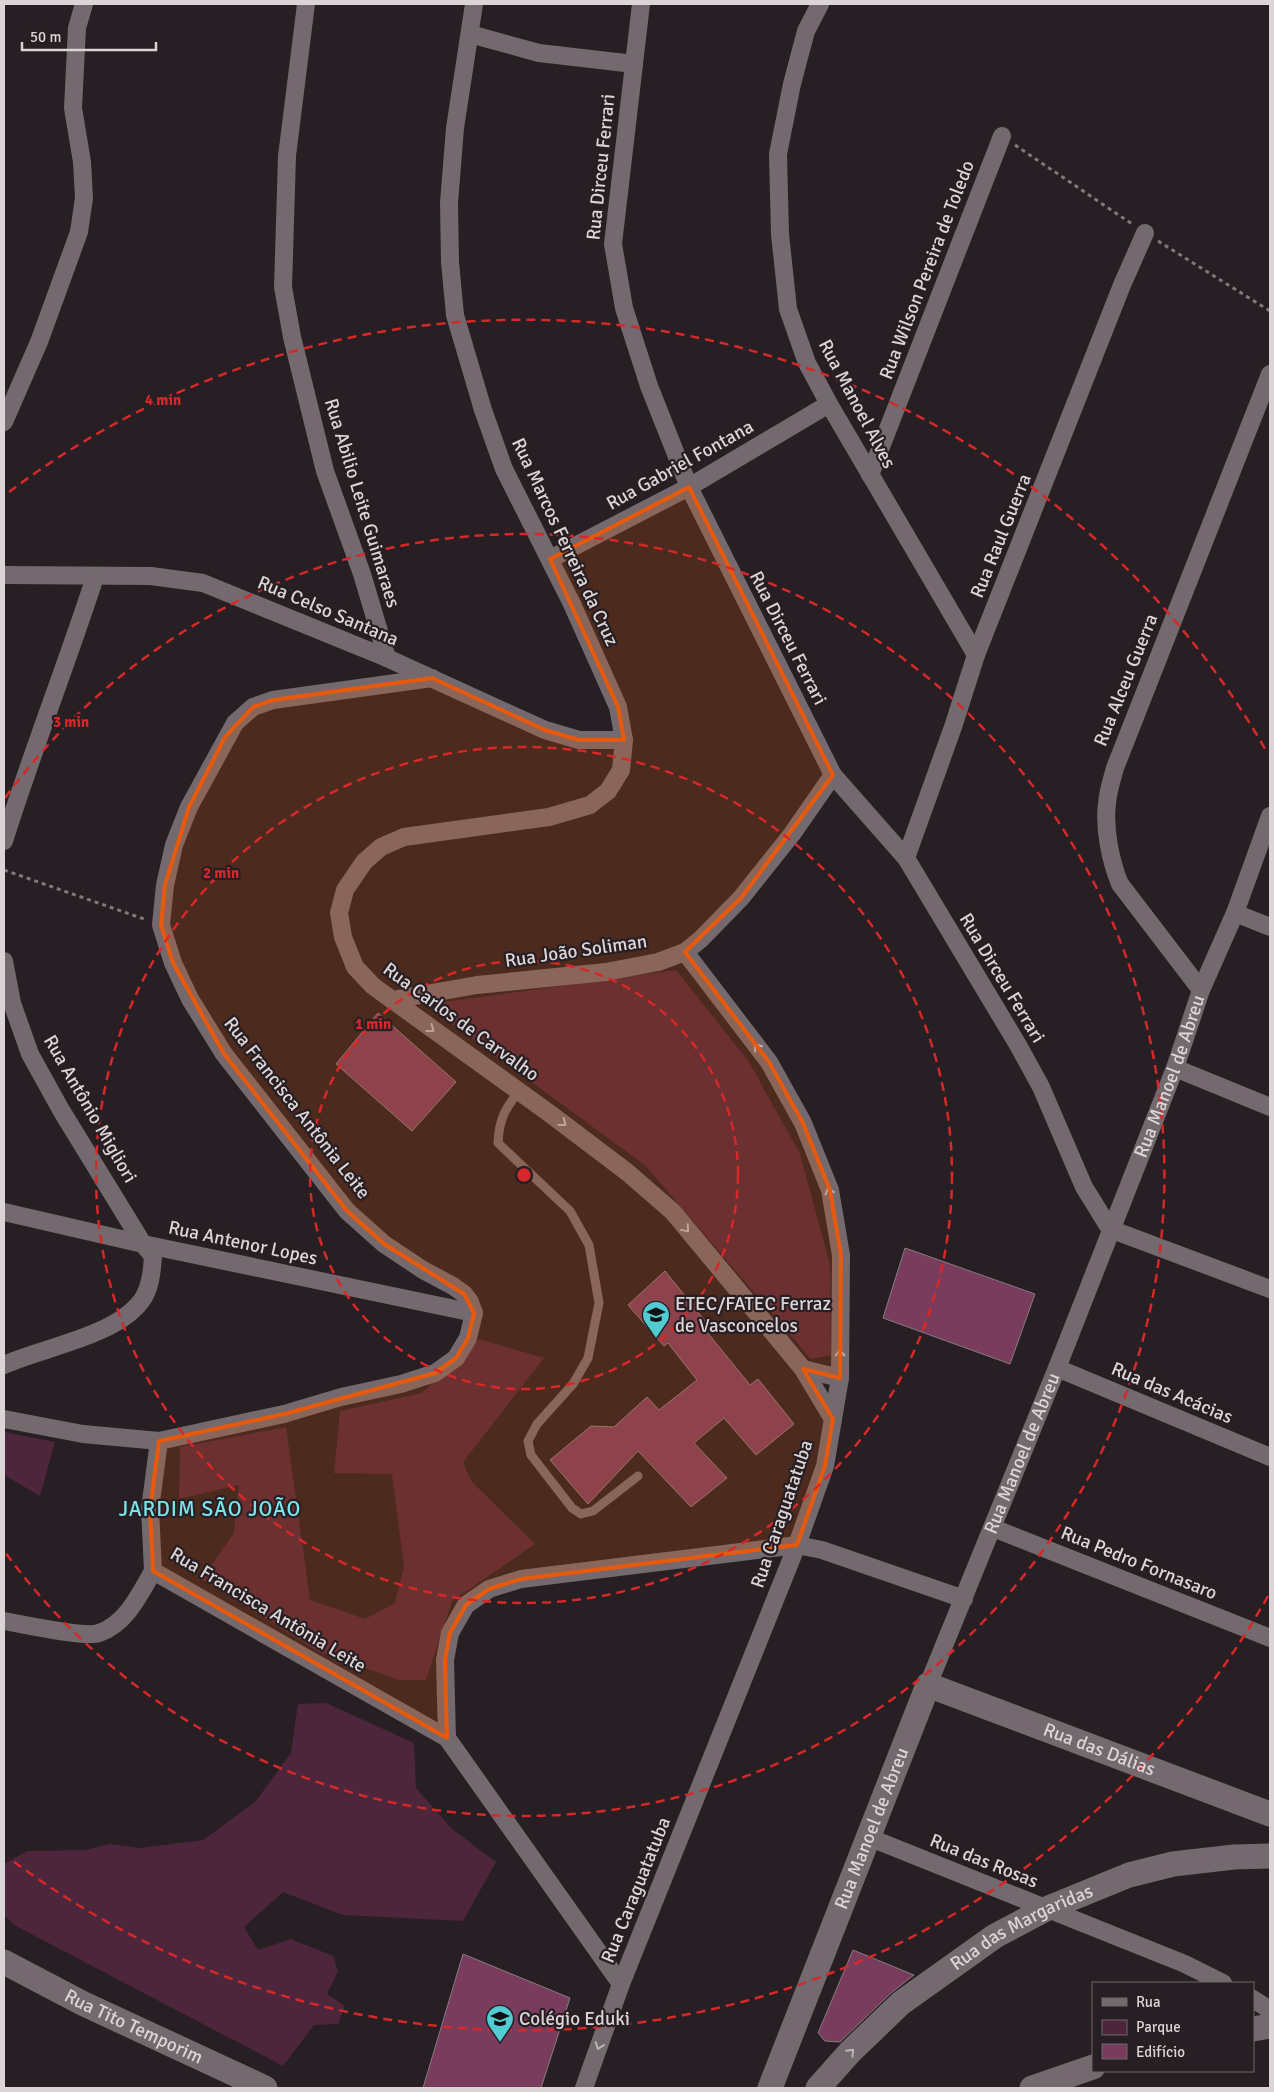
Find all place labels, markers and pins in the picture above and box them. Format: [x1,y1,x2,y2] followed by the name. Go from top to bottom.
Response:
[515,1166,533,1184] centre of rings
[675,1292,831,1338] place label: ETEC/FATEC Ferraz de Vasconcelos
[641,1300,671,1339] school or university icon: ETEC/FATEC Ferraz de Vasconcelos
[485,2004,515,2043] school or university icon: Colégio Eduki
[519,2007,630,2031] place label: Colégio Eduki

